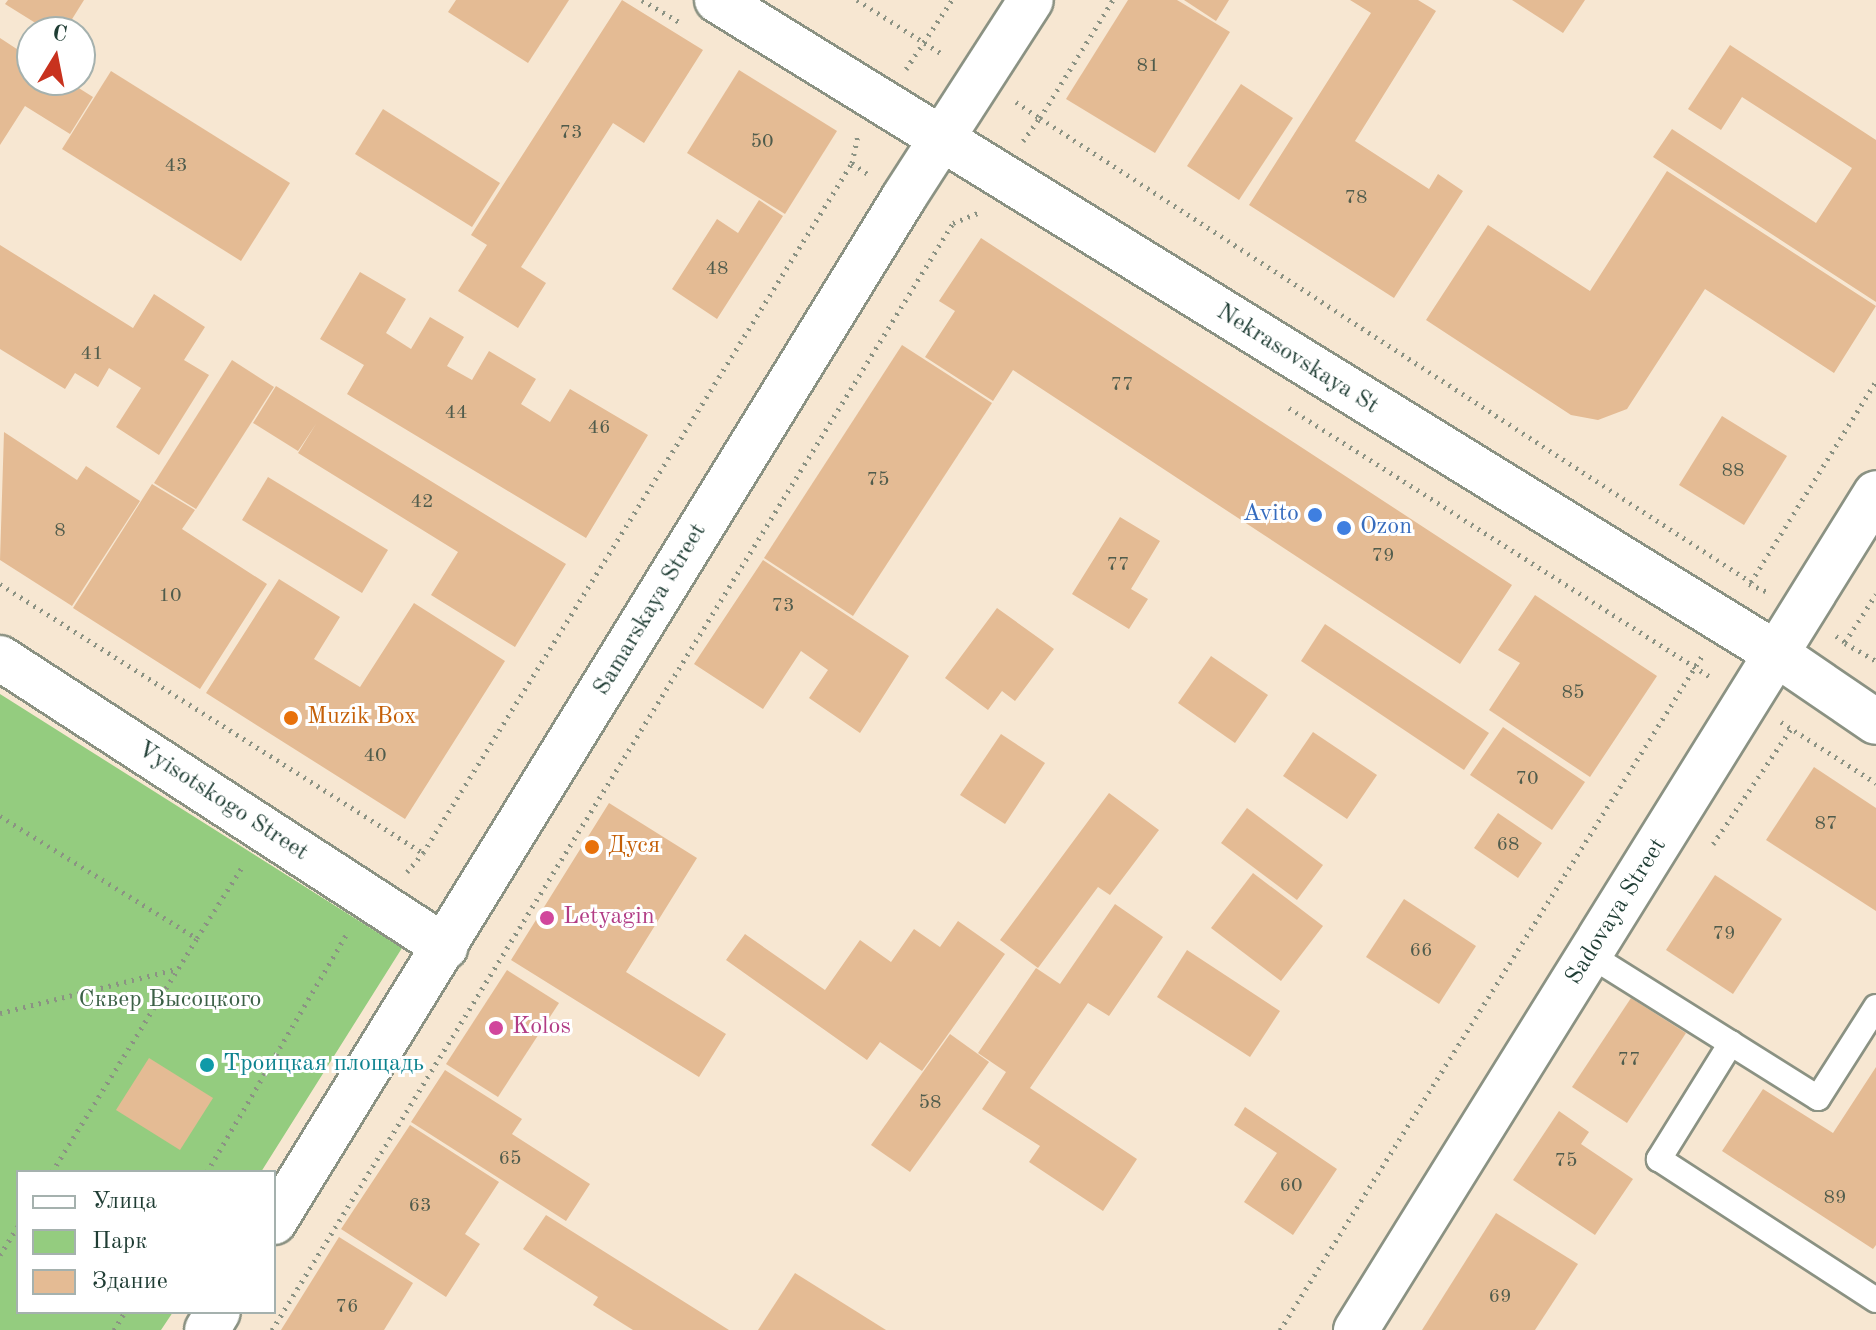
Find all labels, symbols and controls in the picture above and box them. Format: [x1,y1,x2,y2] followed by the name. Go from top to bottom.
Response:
[16,16,96,96] north arrow
[51,22,69,46] text: С
[1136,54,1160,78] house number: 81
[559,121,583,145] house number: 73
[750,130,774,154] house number: 50
[164,154,188,178] house number: 43
[1344,186,1368,210] house number: 78
[705,257,729,281] house number: 48
[1211,299,1383,421] street label: Nekrasovskaya St
[80,342,104,366] house number: 41
[1110,373,1134,397] house number: 77
[444,401,468,425] house number: 44
[587,416,611,440] house number: 46
[1721,459,1745,483] house number: 88
[866,468,890,492] house number: 75
[410,490,434,514] house number: 42
[1243,501,1299,529] place label: Avito
[1306,506,1324,524] marker: Avito
[1360,514,1412,542] place label: Ozon
[54,519,66,543] house number: 8
[588,519,714,701] street label: Samarskaya Street
[1335,519,1353,537] marker: Ozon
[1371,544,1395,568] house number: 79
[1106,553,1130,577] house number: 77
[158,584,182,608] house number: 10
[771,594,795,618] house number: 73
[1561,681,1585,705] house number: 85
[307,704,417,732] place label: Muzik Box
[282,709,300,727] marker: Muzik Box
[131,736,313,868] street label: Vyisotskogo Street
[363,744,387,768] house number: 40
[1515,767,1539,791] house number: 70
[1814,812,1838,836] house number: 87
[608,833,660,861] place label: Дуся
[1496,833,1520,857] house number: 68
[1560,833,1674,991] street label: Sadovaya Street
[583,838,601,856] marker: Дуся
[563,904,655,932] place label: Letyagin
[538,909,556,927] marker: Letyagin
[1712,922,1736,946] house number: 79
[1409,939,1433,963] house number: 66
[79,987,261,1015] park label: Сквер Высоцкого
[512,1014,571,1042] place label: Kolos
[487,1019,505,1037] marker: Kolos
[1617,1048,1641,1072] house number: 77
[223,1051,424,1079] place label: Троицкая площадь
[198,1056,216,1074] marker: Троицкая площадь
[918,1091,942,1115] house number: 58
[498,1147,522,1171] house number: 65
[1554,1149,1578,1173] house number: 75
[16,1170,276,1314] legend
[1279,1174,1303,1198] house number: 60
[1823,1186,1847,1210] house number: 89
[92,1190,157,1214] text: Улица
[408,1194,432,1218] house number: 63
[92,1230,147,1254] text: Парк
[92,1270,168,1294] text: Здание
[1488,1285,1512,1309] house number: 69
[335,1295,359,1319] house number: 76

